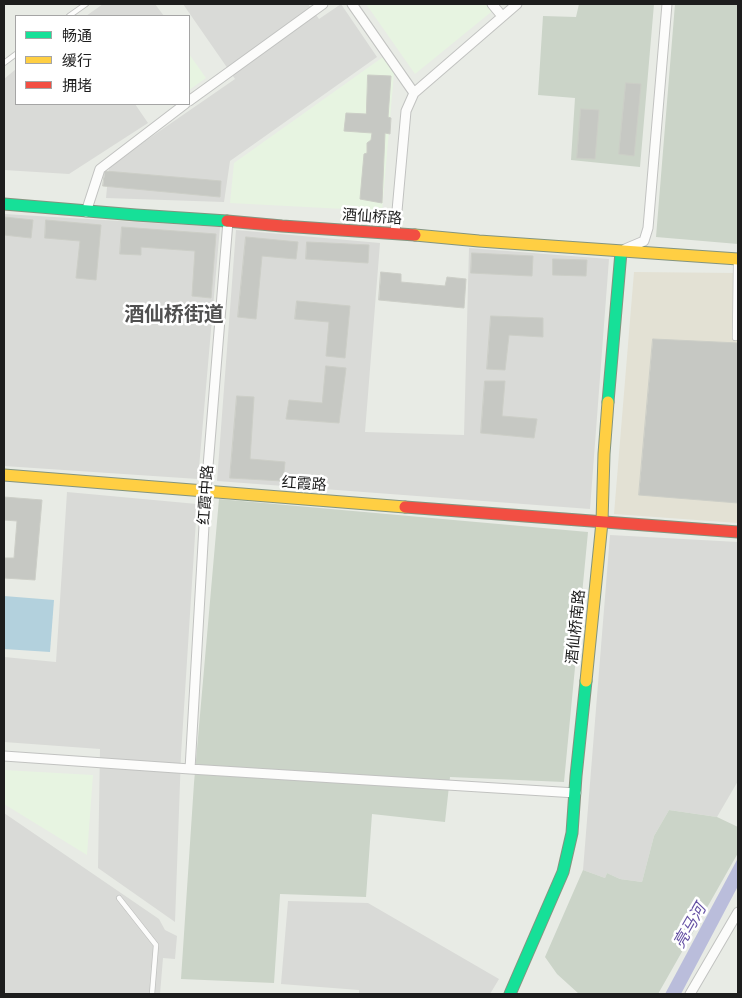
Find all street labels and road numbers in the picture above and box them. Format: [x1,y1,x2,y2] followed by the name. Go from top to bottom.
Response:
[341,206,403,228] street label: 酒仙桥路
[195,464,217,526] street label: 红霞中路
[281,473,327,495] street label: 红霞路
[563,589,589,665] street label: 酒仙桥南路

